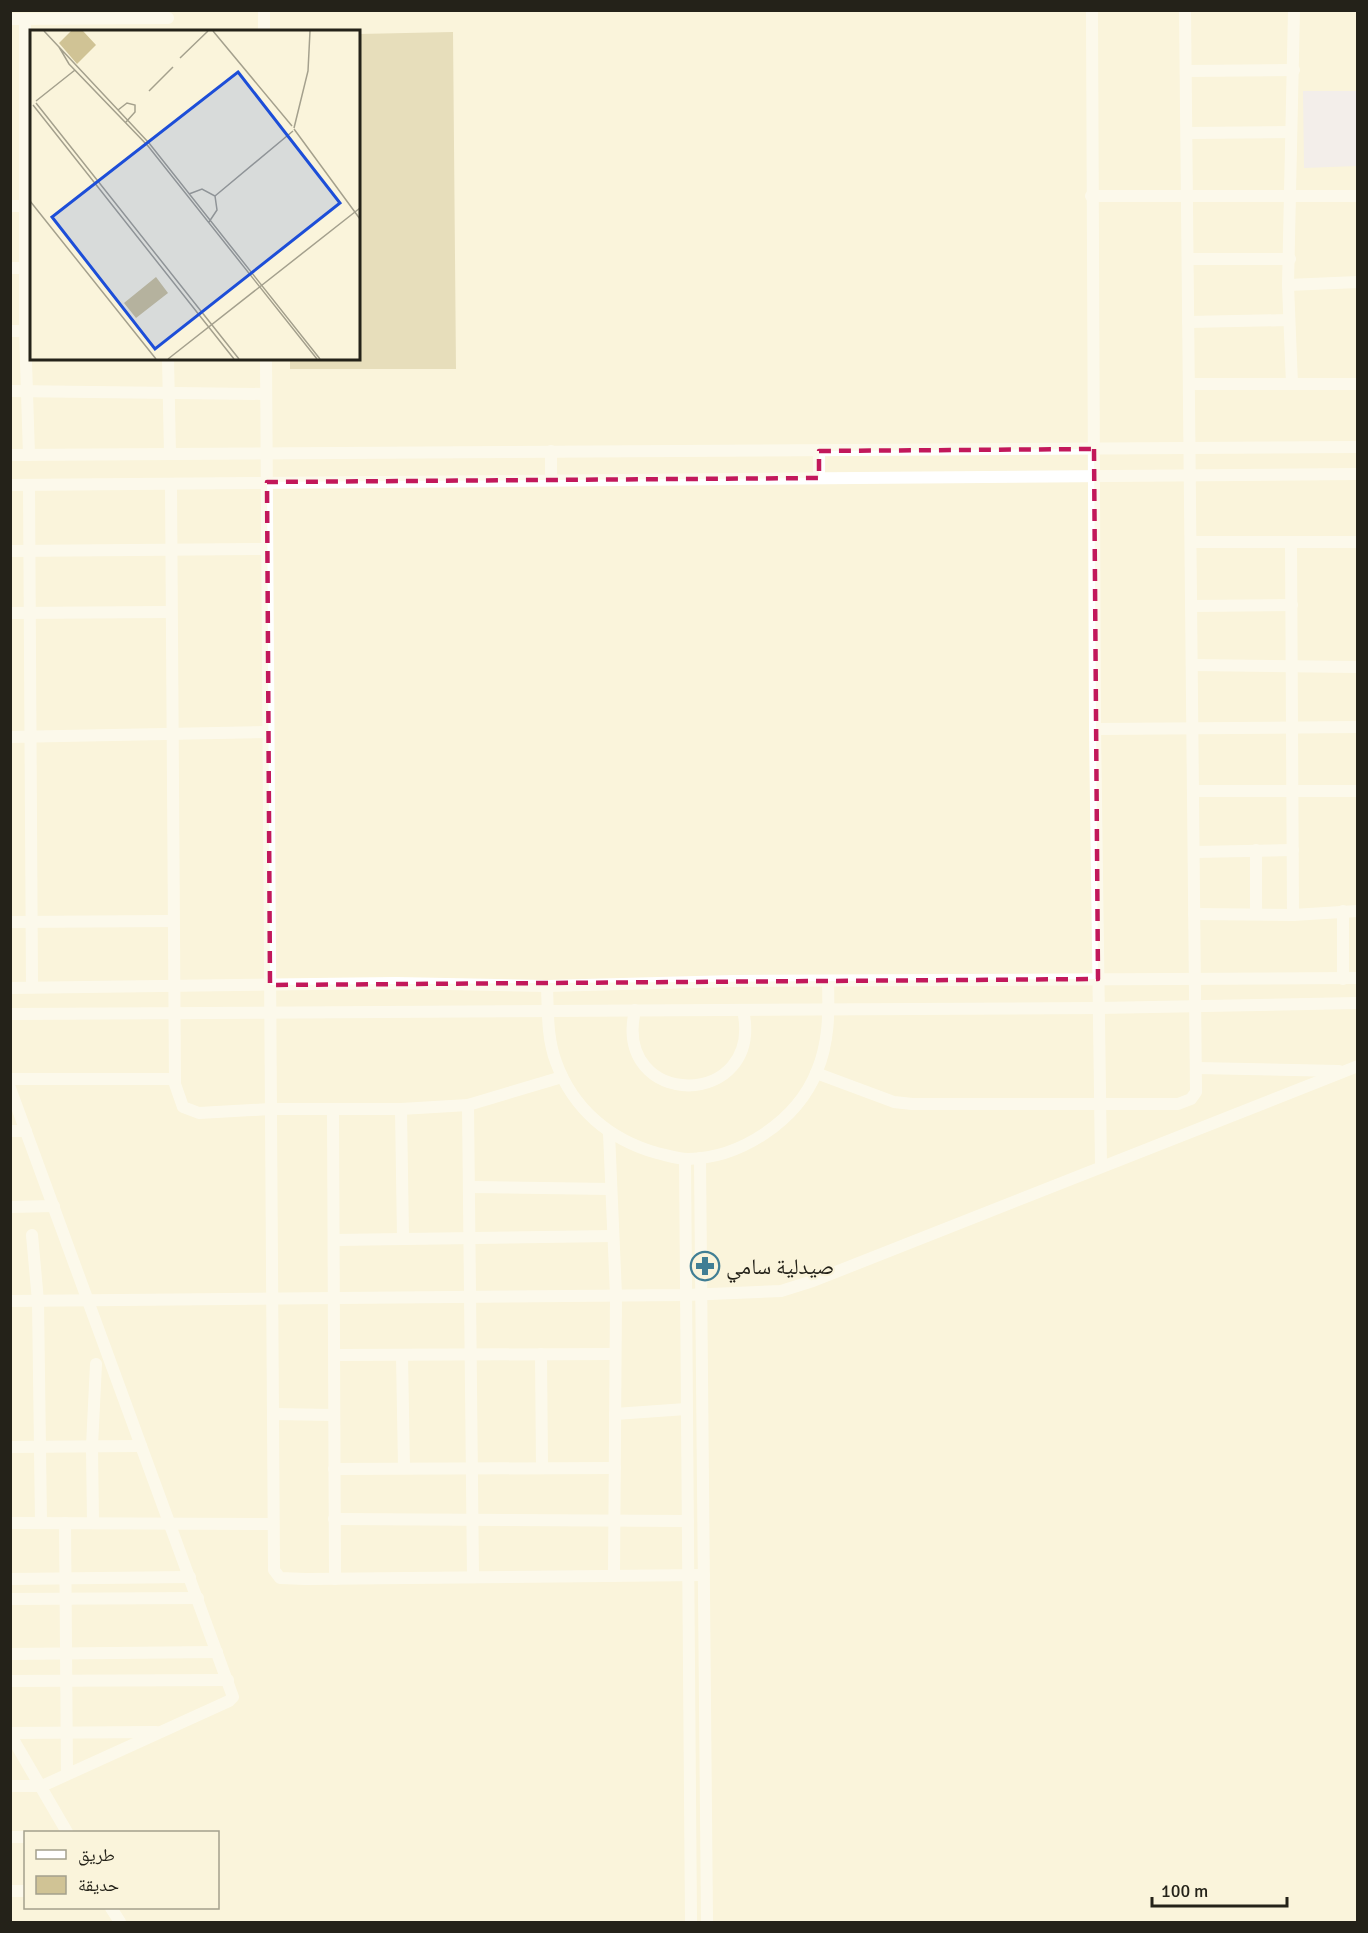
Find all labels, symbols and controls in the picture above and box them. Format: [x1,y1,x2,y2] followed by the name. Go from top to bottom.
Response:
[30,30,360,360] inset map
[689,1250,721,1282] pharmacy icon: صيدلية سامي
[726,1253,834,1283] place label: صيدلية سامي
[24,1831,219,1909] legend
[78,1844,115,1866] text: طريق
[1152,1870,1287,1908] scale bar
[78,1874,119,1896] text: حديقة
[1161,1880,1208,1902] text: 100 m

